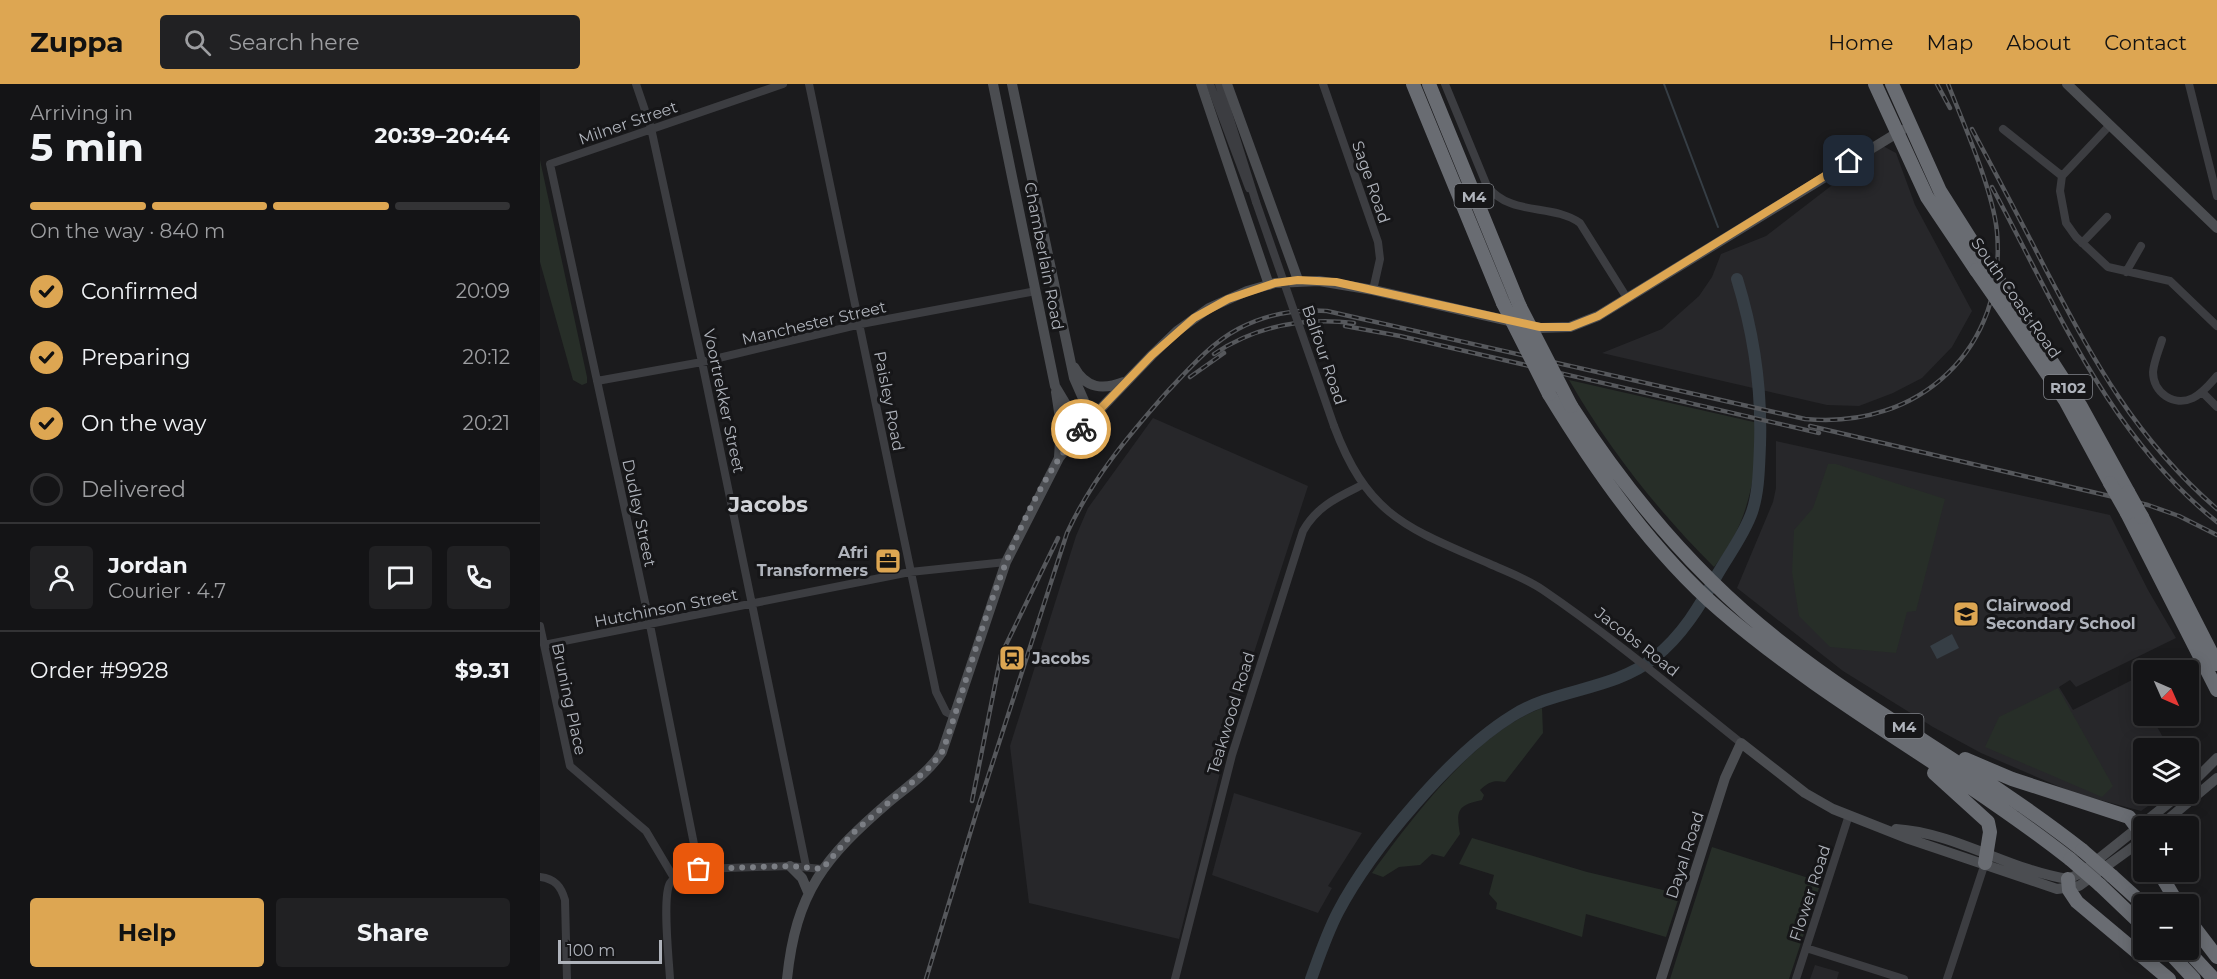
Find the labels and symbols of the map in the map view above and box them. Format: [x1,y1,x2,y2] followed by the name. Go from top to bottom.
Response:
[576,97,680,149] street label: Milner Street
[1823,135,1874,186] pin
[1348,138,1394,226] street label: Sage Road
[1020,180,1068,332] street label: Chamberlain Road
[1454,184,1494,208] road number: M4
[1967,234,2065,362] street label: South Coast Road
[740,297,889,349] street label: Manchester Street
[1298,303,1350,407] street label: Balfour Road
[699,327,749,475] street label: Voortrekker Street
[870,349,908,453] street label: Paisley Road
[2044,375,2092,399] road number: R102
[1051,399,1111,459] courier
[618,457,660,569] street label: Dudley Street
[727,491,808,518] district label: Jacobs
[757,543,868,580] place label: Afri Transformers
[873,546,903,576] office icon: Afri Transformers
[593,585,740,631] street label: Hutchinson Street
[1986,596,2136,633] place label: Clairwood Secondary School
[1951,599,1981,629] school or university icon: Clairwood Secondary School
[1591,603,1683,681] street label: Jacobs Road
[548,641,590,757] street label: Bruning Place
[997,643,1027,673] station icon: Jacobs
[1031,649,1090,668] place label: Jacobs
[1203,649,1259,777] street label: Teakwood Road
[2133,660,2199,726] north arrow
[1884,714,1924,738] road number: M4
[1662,809,1708,901] street label: Dayal Road
[1785,842,1835,944] street label: Flower Road
[673,843,724,894] pin
[558,937,662,964] scale bar

